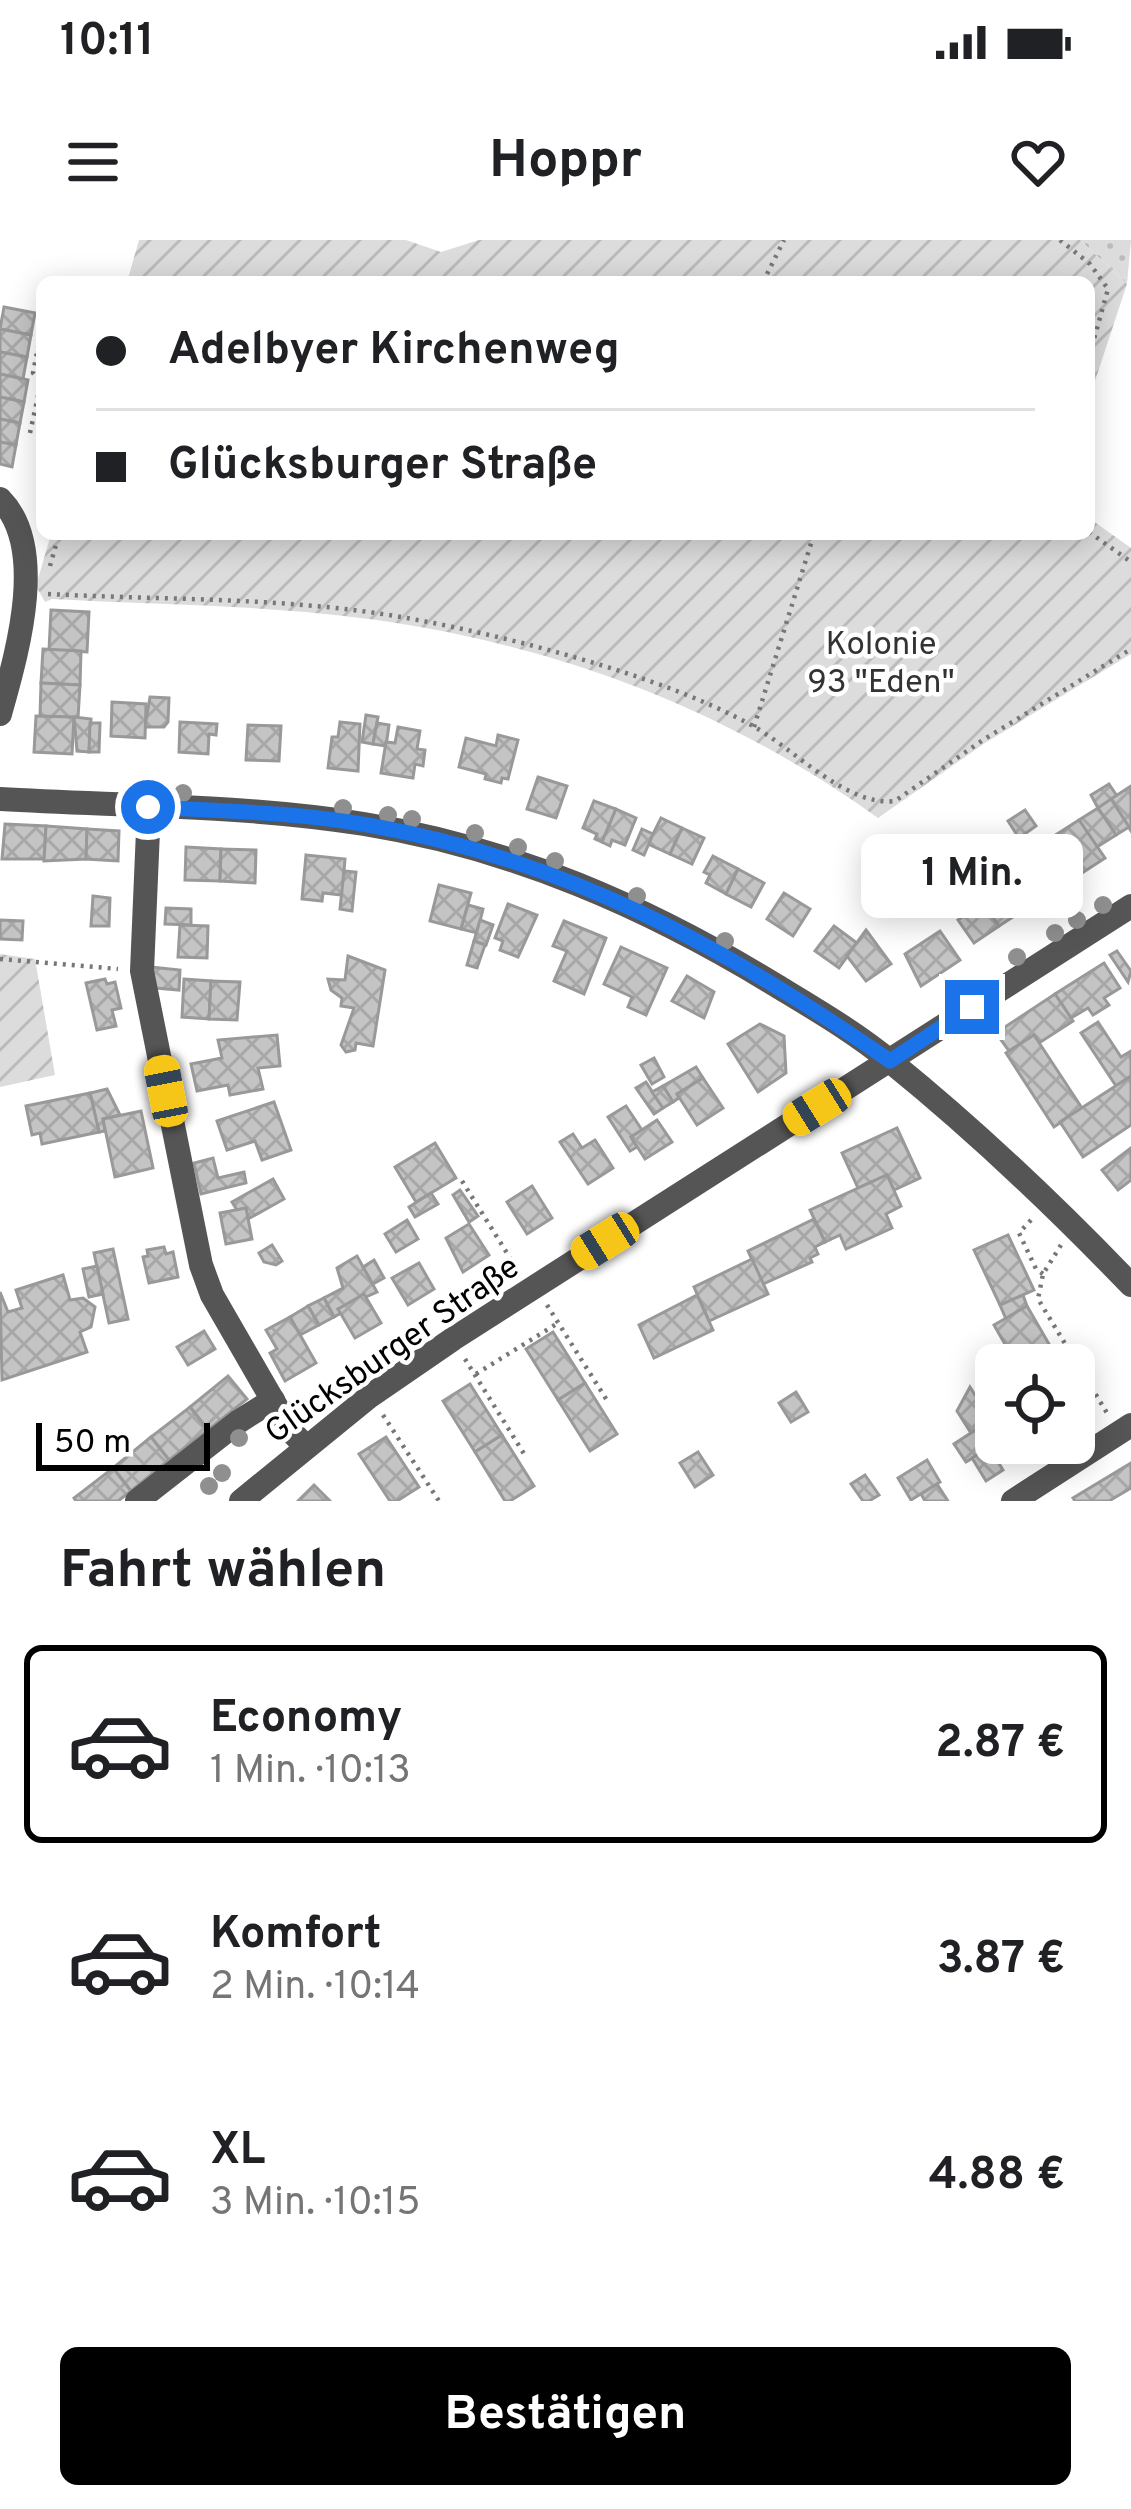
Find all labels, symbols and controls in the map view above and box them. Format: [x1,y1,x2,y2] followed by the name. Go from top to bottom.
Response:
[60,14,155,71] text: 10:11
[489,128,642,197] text: Hoppr
[60,129,126,195] icon: menu
[1005,129,1071,195] icon: heart
[168,323,620,380] text: Adelbyer Kirchenweg
[168,438,597,495] text: Glücksburger Straße
[807,625,955,705] park label: Kolonie 93 "Eden"
[121,780,175,834] route start
[861,833,1083,917] callout: 1 Min.
[922,851,1022,900] text: 1 Min.
[945,980,999,1034] route end
[141,1052,191,1130] car
[777,1073,857,1141] car
[565,1207,645,1275] car
[258,1248,529,1455] street label: Glücksburger Straße
[975,1344,1095,1464] map controls
[975,1344,1095,1464] button: locate
[36,1417,210,1470] scale bar
[54,1423,131,1465] text: 50 m
[60,1538,386,1607] text: Fahrt wählen
[66,1690,174,1798] icon: car
[210,1691,402,1748] text: Economy
[935,1716,1065,1773] text: 2.87 €
[210,1748,411,1797] text: 1 Min. · 10:13
[66,1906,174,2014] icon: car
[210,1907,382,1964] text: Komfort
[937,1932,1065,1989] text: 3.87 €
[210,1964,420,2013] text: 2 Min. · 10:14
[66,2122,174,2230] icon: car
[210,2123,265,2180] text: XL
[929,2148,1065,2205] text: 4.88 €
[210,2180,420,2229] text: 3 Min. · 10:15
[60,2347,1071,2485] button: Bestätigen

